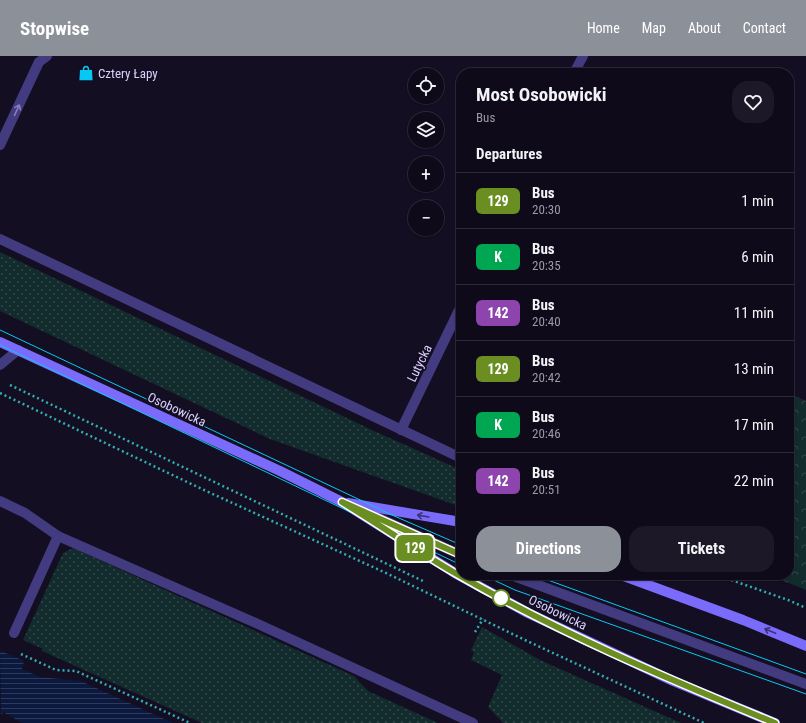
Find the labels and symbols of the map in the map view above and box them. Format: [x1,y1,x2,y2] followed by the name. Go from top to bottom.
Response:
[77,64,95,82] shop icon: Cztery Łapy
[98,66,158,81] place label: Cztery Łapy
[14,104,21,116] one-way arrow
[404,342,435,384] street label: Lutycka
[145,389,208,430] street label: Osobowicka
[416,511,429,519] one-way arrow
[392,535,438,561] line badge: 129
[492,589,510,607] unlabelled marker
[526,592,589,633] street label: Osobowicka
[765,627,777,634] one-way arrow

